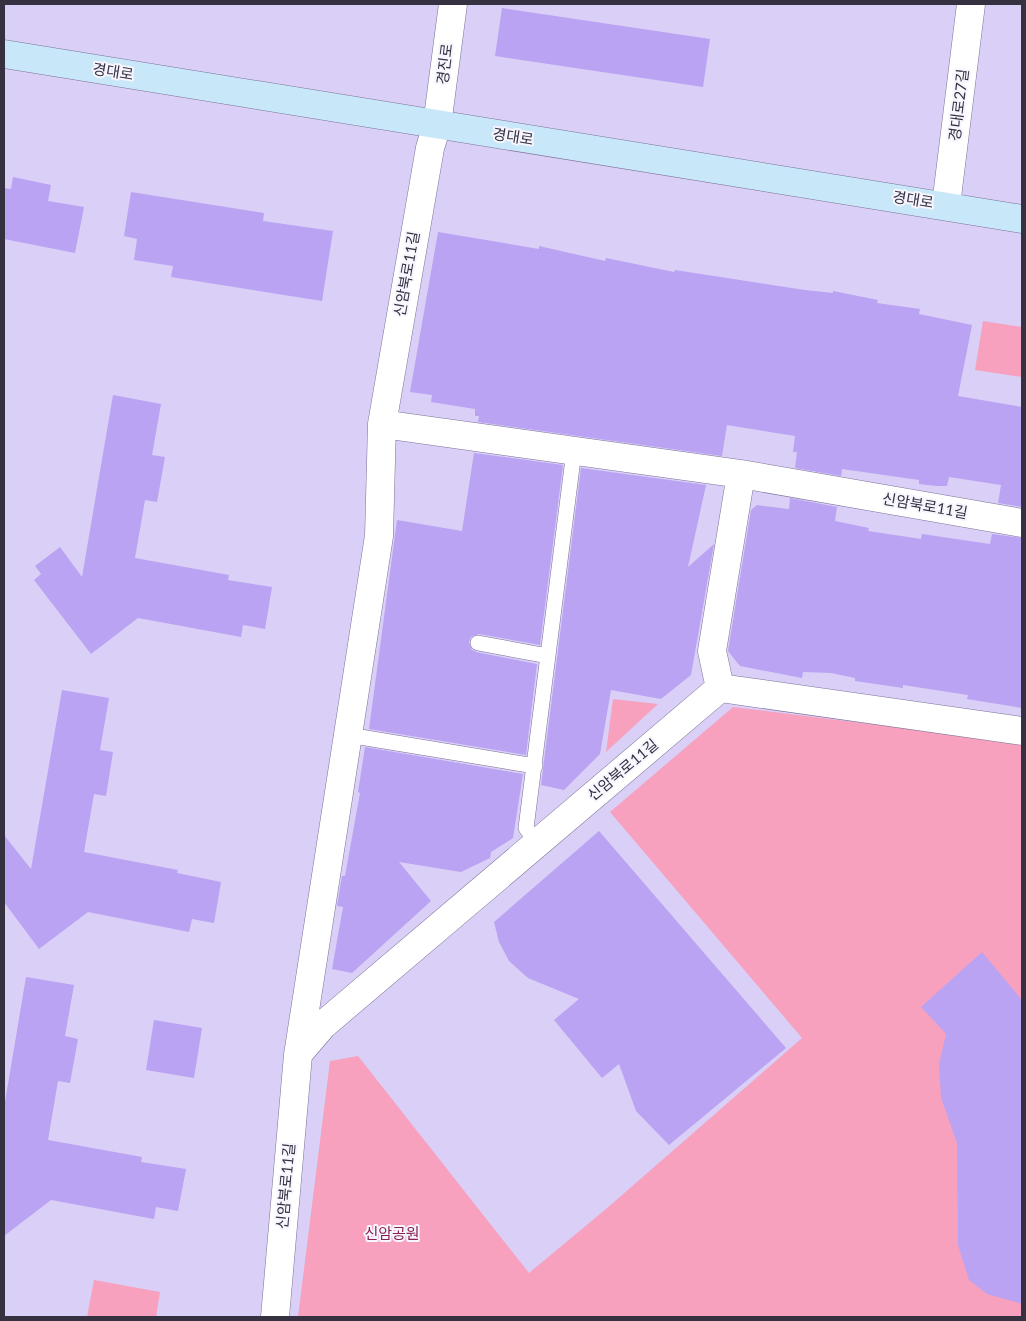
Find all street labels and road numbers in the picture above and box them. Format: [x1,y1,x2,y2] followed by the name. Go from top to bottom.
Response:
[433,42,455,86] street label: 경진로
[91,59,135,83] street label: 경대로
[945,68,971,142] street label: 경대로27길
[491,124,535,148] street label: 경대로
[891,187,935,211] street label: 경대로
[390,230,422,318] street label: 신암북로11길
[881,489,969,521] street label: 신암북로11길
[583,735,661,804] street label: 신암북로11길
[272,1142,298,1230] street label: 신암북로11길

